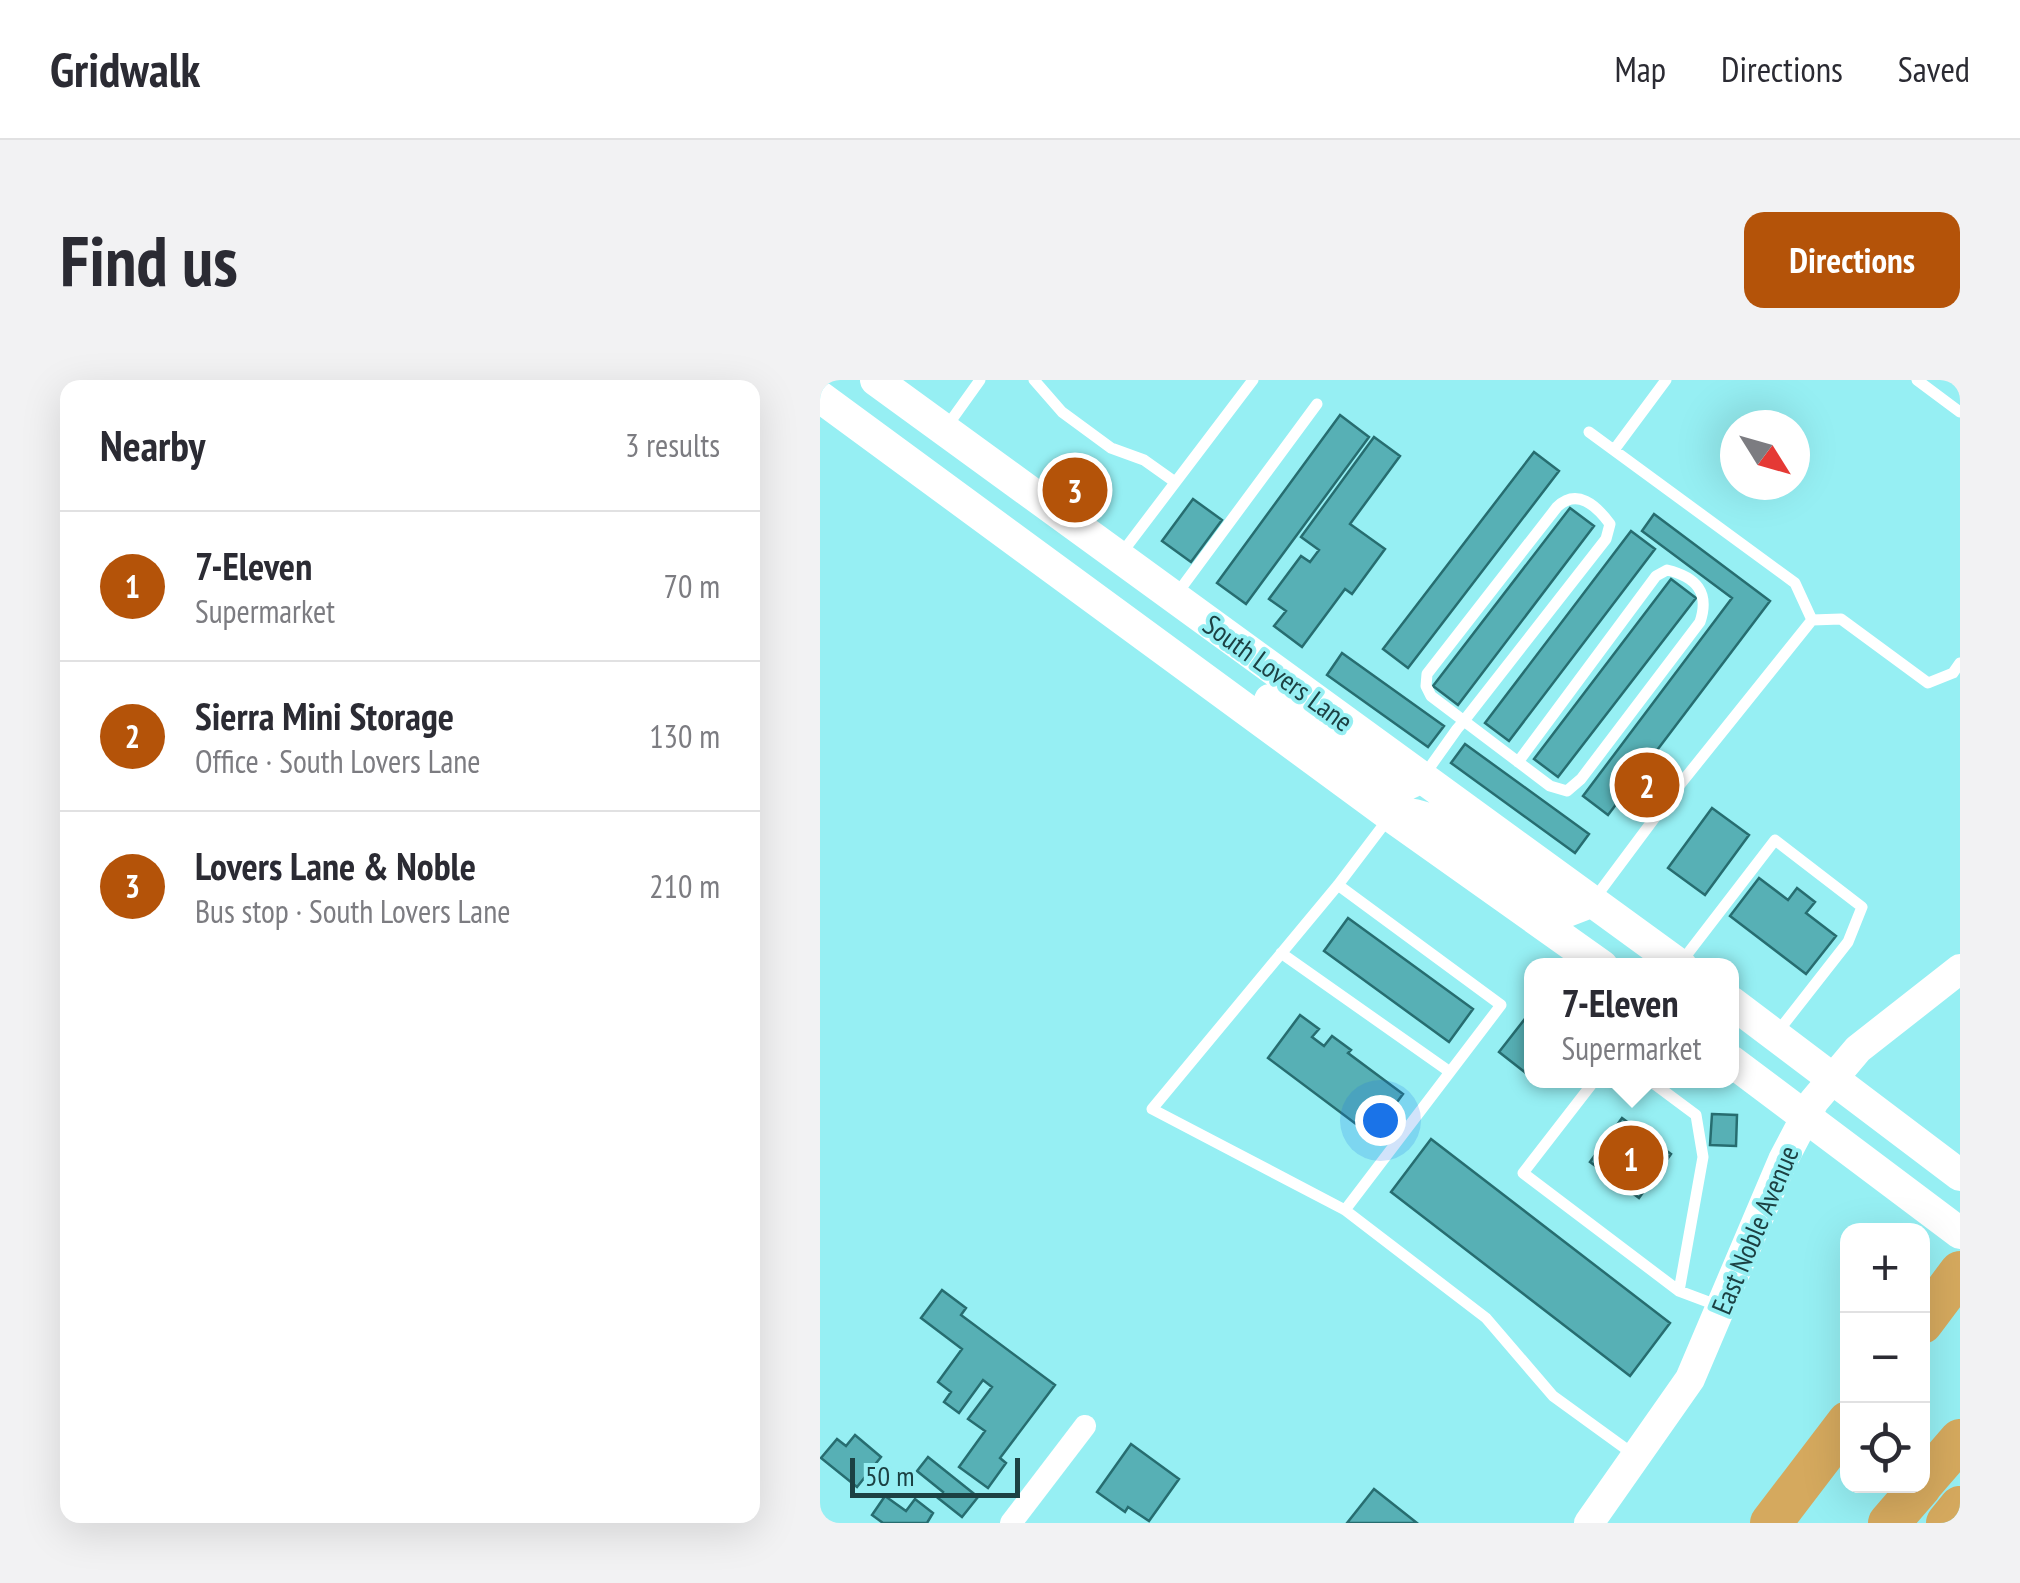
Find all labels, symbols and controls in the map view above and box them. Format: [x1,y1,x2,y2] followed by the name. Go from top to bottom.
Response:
[50,38,200,100] text: Gridwalk
[1615,46,1666,92] text: Map
[1721,46,1843,92] text: Directions
[1898,46,1970,92] text: Saved
[1744,212,1960,308] button: Directions
[60,215,238,305] text: Find us
[1720,410,1810,500] north arrow
[100,418,205,473] text: Nearby
[625,424,720,466] text: 3 results
[1042,452,1108,528] pin: 3
[195,541,312,590] text: 7-Eleven
[125,565,140,607] text: 1
[664,565,720,607] text: 70 m
[195,590,335,632] text: Supermarket
[1196,606,1360,739] street label: South Lovers Lane
[195,691,454,740] text: Sierra Mini Storage
[125,715,140,757] text: 2
[649,715,720,757] text: 130 m
[195,740,481,782] text: Office · South Lovers Lane
[1614,748,1680,822] pin: 2
[195,841,476,890] text: Lovers Lane & Noble
[125,865,140,907] text: 3
[649,865,720,907] text: 210 m
[195,890,510,932] text: Bus stop · South Lovers Lane
[1524,958,1739,1088] popup
[1561,978,1679,1027] text: 7-Eleven
[1561,1027,1702,1069] text: Supermarket
[1355,1095,1406,1146] your location
[1598,1120,1664,1196] pin: 1
[1702,1140,1807,1320] street label: East Noble Avenue
[1840,1223,1930,1493] map controls
[1840,1223,1930,1313] button: +
[1840,1313,1930,1403] button: −
[1840,1403,1930,1493] button: locate
[850,1453,1020,1498] scale bar
[865,1457,914,1494] text: 50 m

